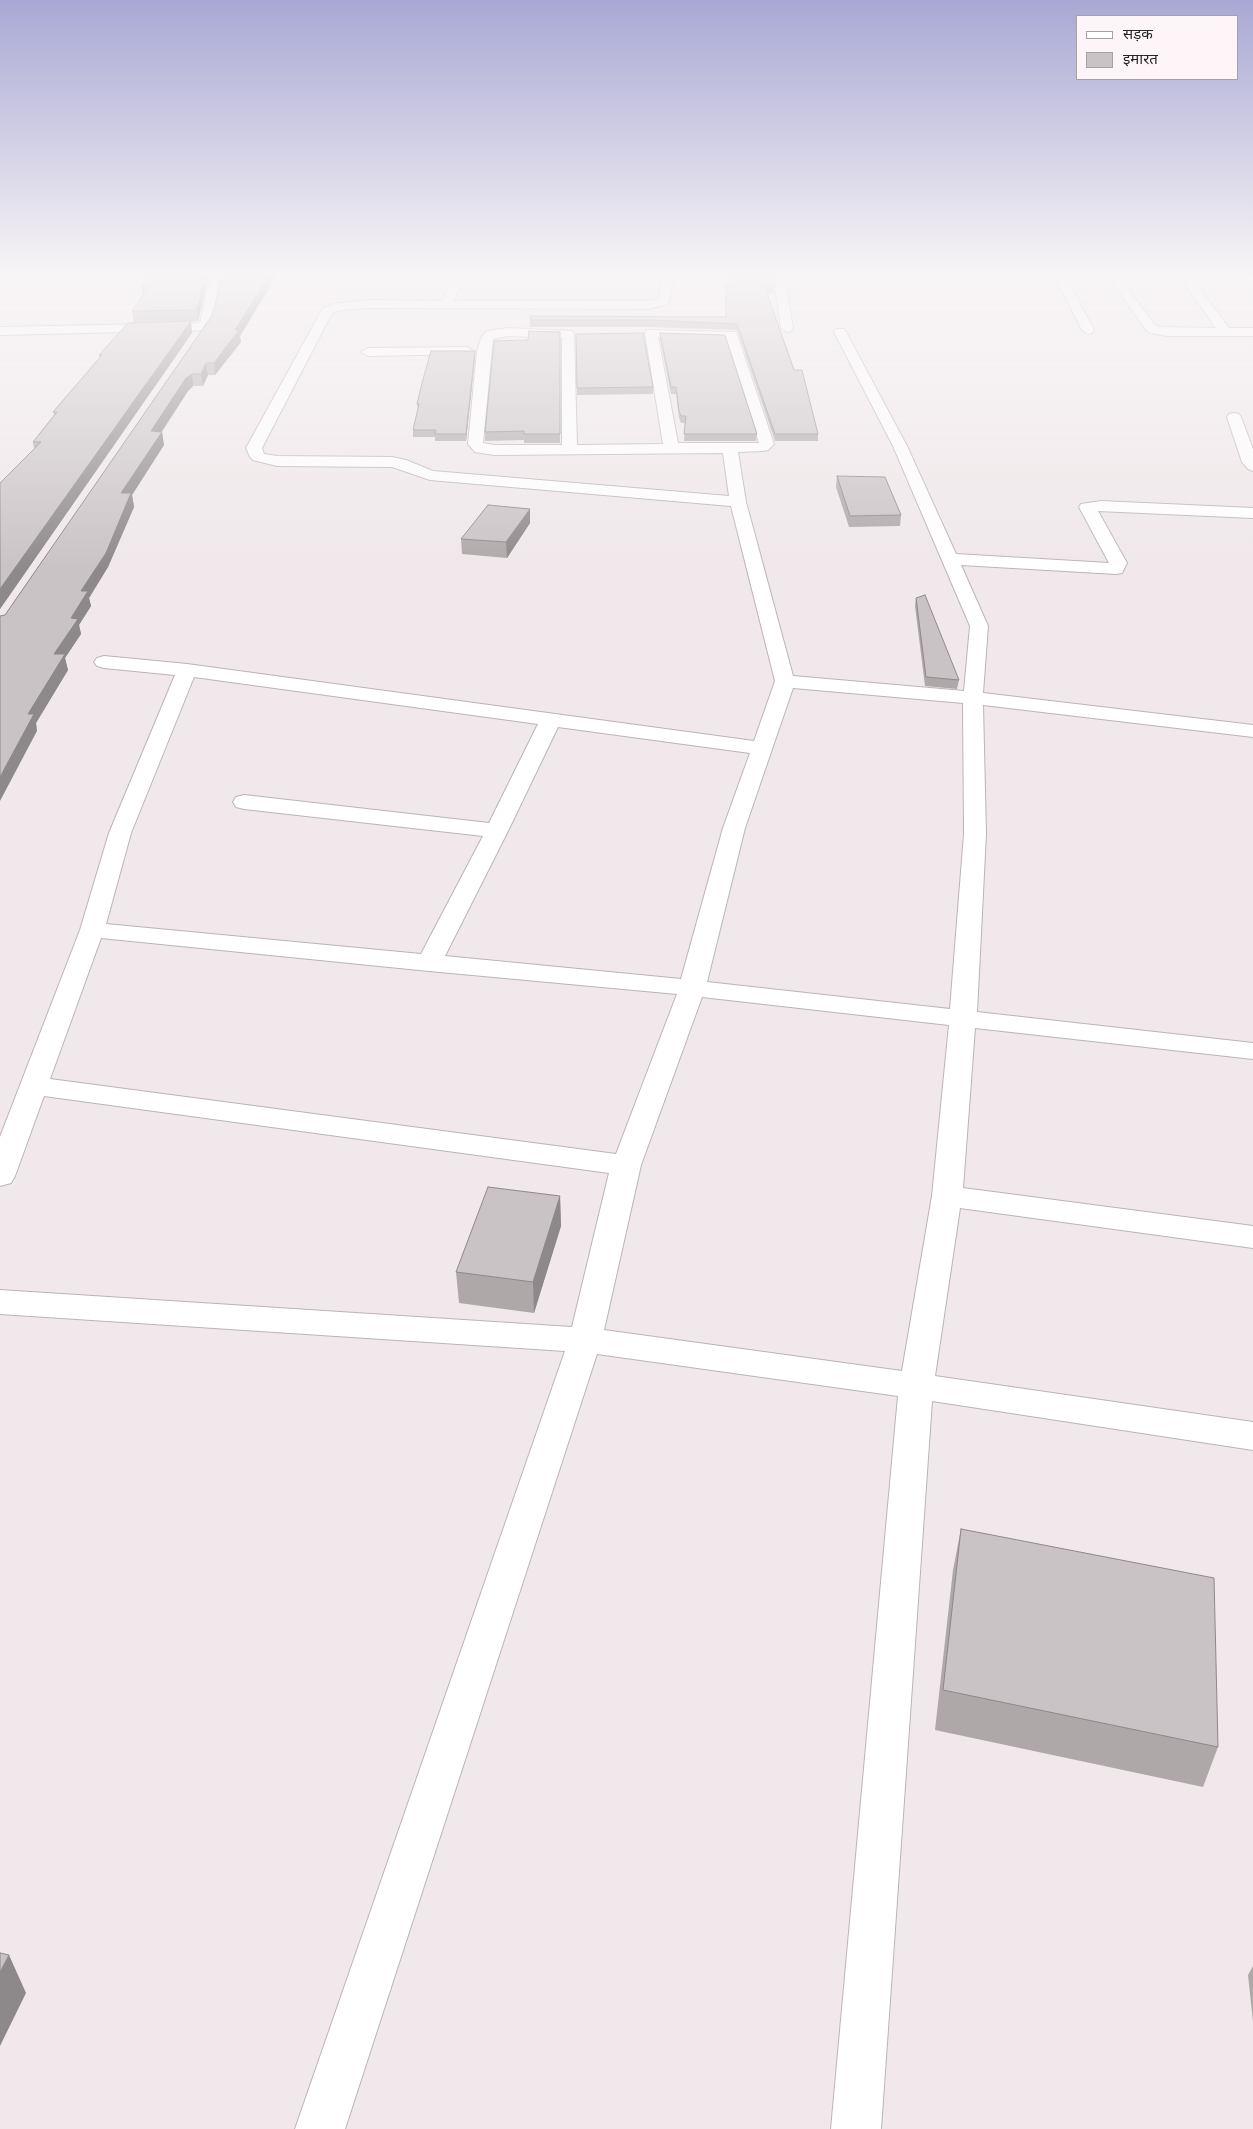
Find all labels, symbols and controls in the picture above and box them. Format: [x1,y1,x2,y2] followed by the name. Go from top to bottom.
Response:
[1076,15,1238,80] legend
[1123,24,1153,42] text: सड़क
[1123,49,1158,67] text: इमारत

